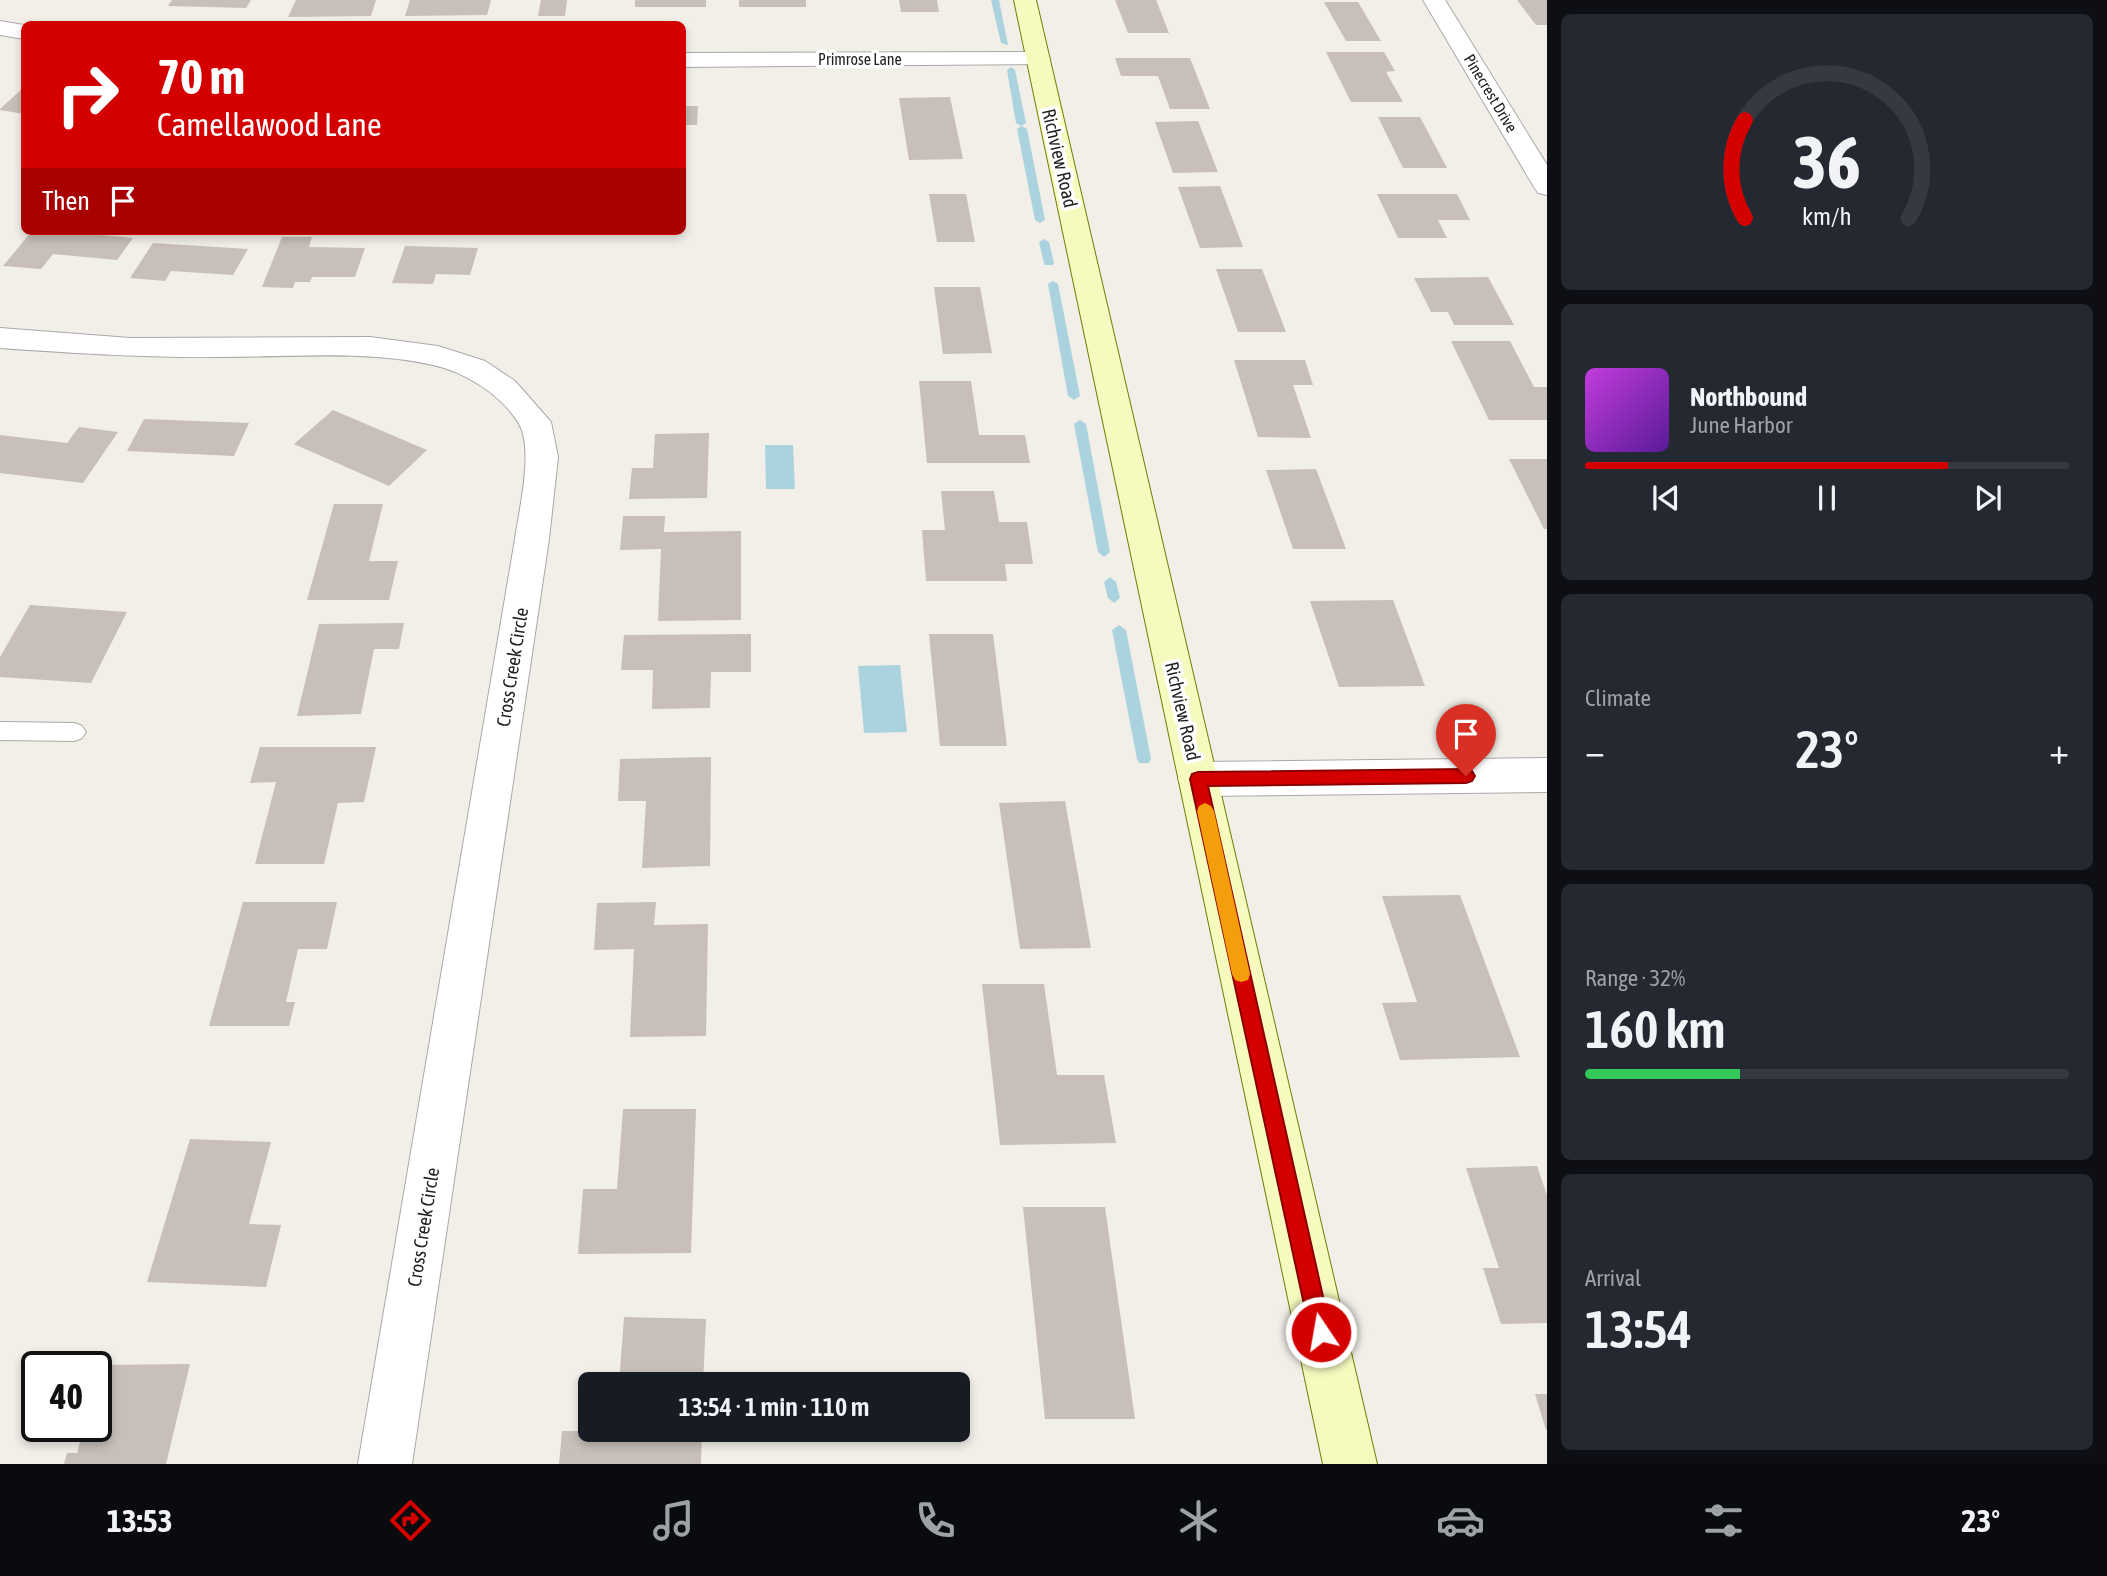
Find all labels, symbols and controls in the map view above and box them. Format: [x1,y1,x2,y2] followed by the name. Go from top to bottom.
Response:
[157,48,245,104] text: 70 m
[42,49,133,140] icon: right
[818,50,902,68] street label: Primrose Lane
[1461,51,1521,135] street label: Pinecrest Drive
[157,106,381,143] text: Camellawood Lane
[1038,106,1082,210] street label: Richview Road
[1793,120,1861,203] text: 36
[104,182,142,220] icon: arrive
[42,186,90,216] text: Then
[1802,202,1852,230] text: km/h
[1690,382,1807,412] text: Northbound
[1690,412,1793,438] text: June Harbor
[1647,479,1685,517] icon: previous
[1808,479,1846,517] icon: pause
[1969,479,2007,517] icon: next
[492,606,532,728] street label: Cross Creek Circle
[1161,659,1205,763] street label: Richview Road
[1585,685,1651,711] text: Climate
[1436,704,1496,776] pin
[1447,715,1485,753] icon: arrive
[1795,719,1859,779] text: 23°
[1585,729,1605,772] text: −
[2049,729,2069,772] text: +
[1585,965,1685,991] text: Range · 32%
[1585,999,1726,1059] text: 160 km
[403,1166,443,1288] street label: Cross Creek Circle
[1585,1265,1641,1291] text: Arrival
[1284,1295,1358,1369] position arrow
[1585,1299,1692,1359] text: 13:54
[21,1351,112,1442] speed limit sign: 40
[679,1392,869,1422] text: 13:54 · 1 min · 110 m
[386,1496,435,1545] icon: directions
[649,1496,698,1545] icon: music
[911,1496,960,1545] icon: phone
[1174,1496,1223,1545] icon: climate
[1436,1496,1485,1545] icon: car
[1699,1496,1748,1545] icon: filters
[107,1502,173,1539] text: 13:53
[1961,1502,2000,1539] text: 23°

